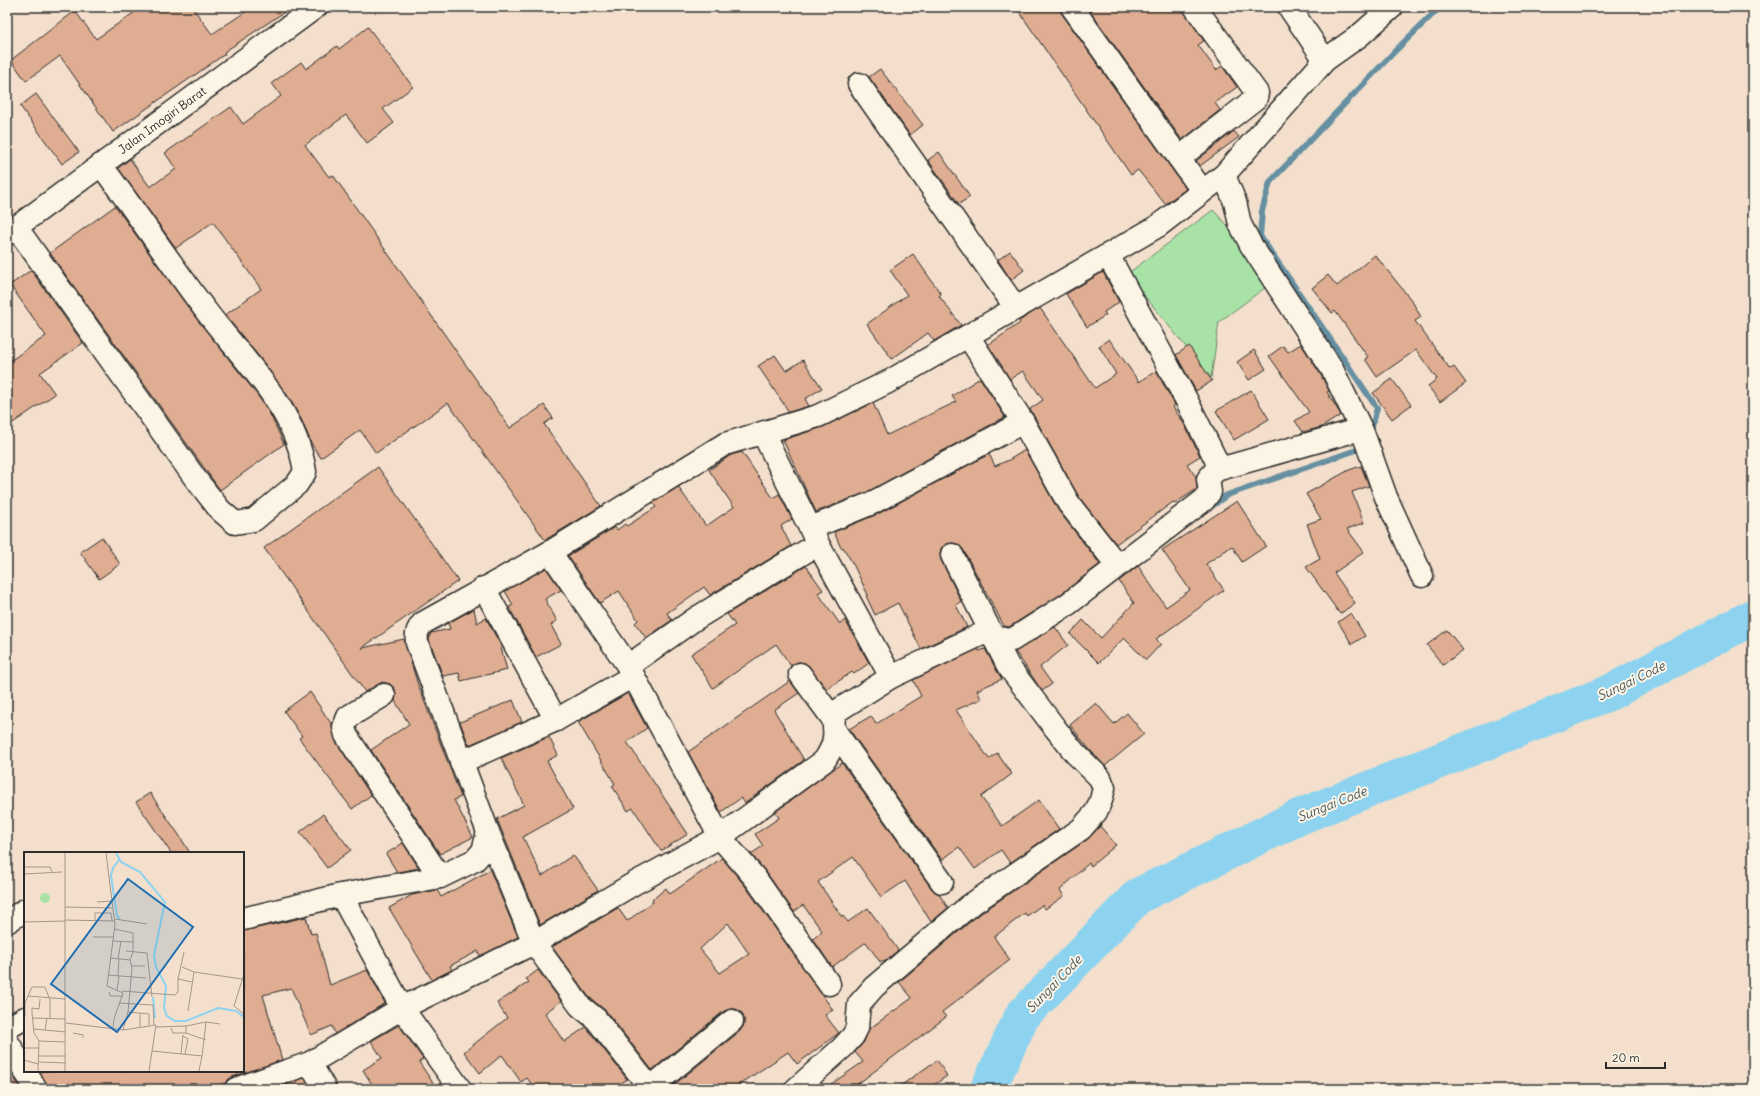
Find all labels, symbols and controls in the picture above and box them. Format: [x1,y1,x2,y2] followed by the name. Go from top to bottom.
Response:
[115,83,209,157] street label: Jalan Imogiri Barat
[1594,657,1669,705] water label: Sungai Code
[1295,782,1370,826] water label: Sungai Code
[24,852,244,1072] inset map
[1022,951,1086,1016] water label: Sungai Code
[1606,1044,1665,1070] scale bar
[1612,1050,1640,1065] text: 20 m

